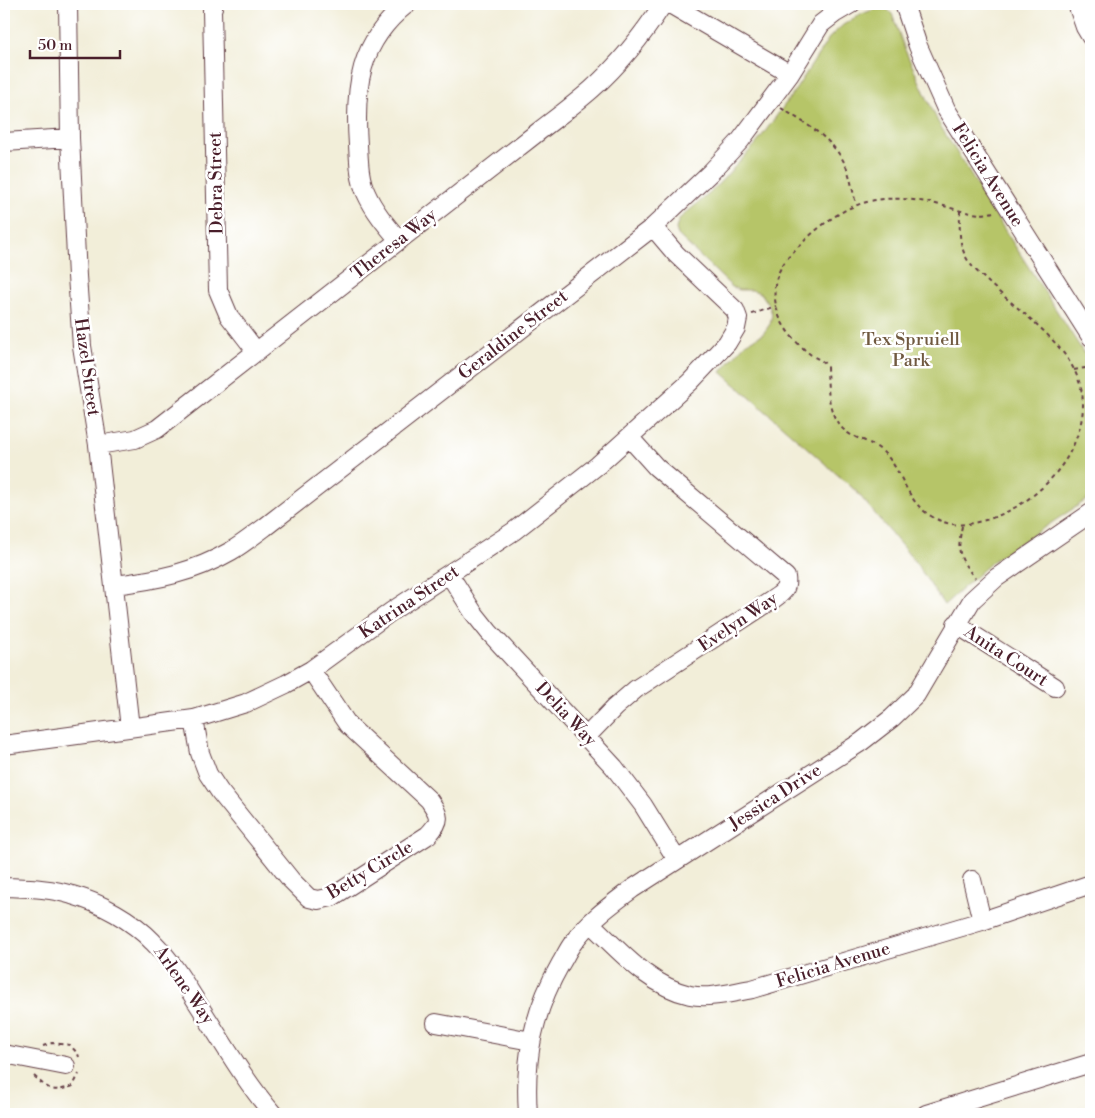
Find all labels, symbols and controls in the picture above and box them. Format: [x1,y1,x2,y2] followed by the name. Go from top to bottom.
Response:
[30,28,120,60] scale bar
[38,36,72,55] text: 50 m
[947,119,1029,231] street label: Felicia Avenue
[204,131,228,235] street label: Debra Street
[347,203,442,285] street label: Theresa Way
[453,285,573,385] street label: Geraldine Street
[69,316,105,418] street label: Hazel Street
[862,328,961,372] park label: Tex Spruiell Park
[355,560,464,644] street label: Katrina Street
[694,587,782,657] street label: Evelyn Way
[959,620,1053,692] street label: Anita Court
[530,677,602,751] street label: Delia Way
[723,758,826,836] street label: Jessica Drive
[322,835,417,905] street label: Betty Circle
[773,937,893,993] street label: Felicia Avenue
[148,940,220,1029] street label: Arlene Way

